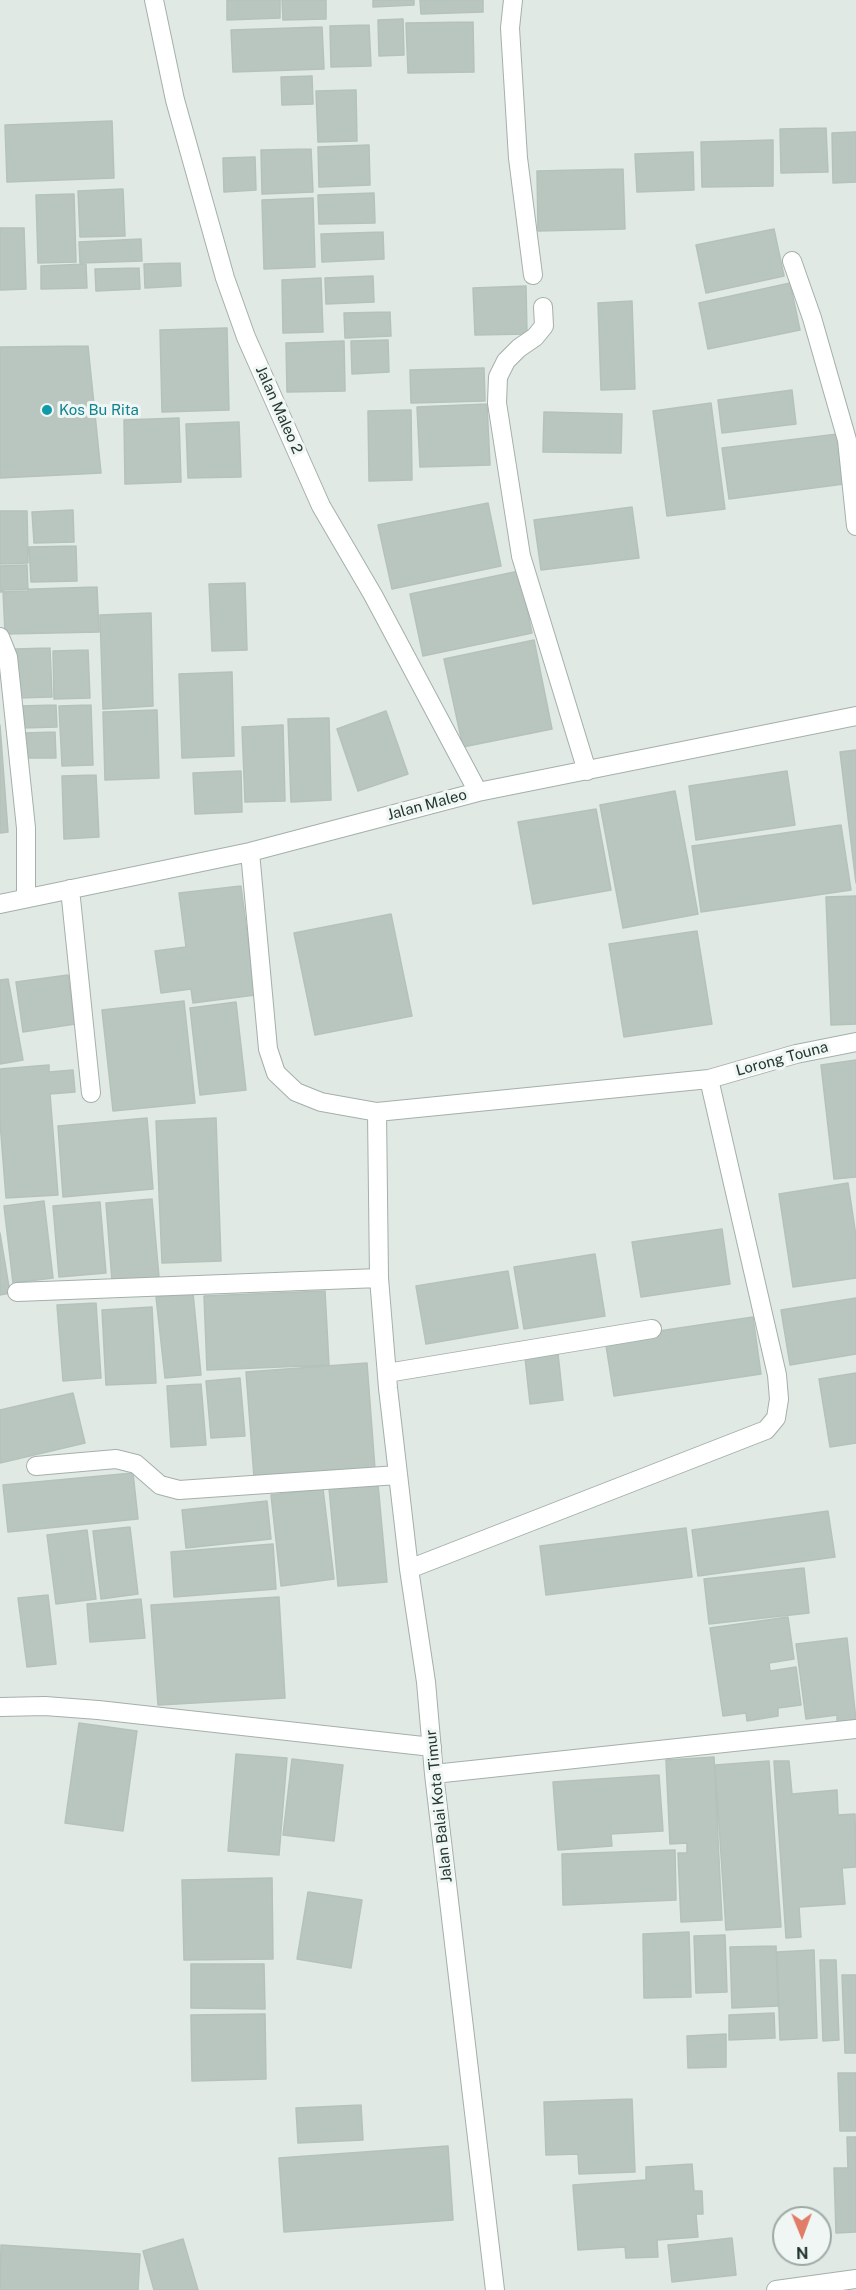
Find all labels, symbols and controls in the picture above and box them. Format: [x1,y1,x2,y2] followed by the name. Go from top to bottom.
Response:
[252,363,306,457] street label: Jalan Maleo 2
[59,401,139,419] place label: Kos Bu Rita
[40,403,54,417] marker: Kos Bu Rita
[385,786,469,824] street label: Jalan Maleo
[734,1038,830,1080] street label: Lorong Touna
[422,1729,456,1883] street label: Jalan Balai Kota Timur
[772,2206,832,2266] north arrow
[796,2243,809,2262] text: N

